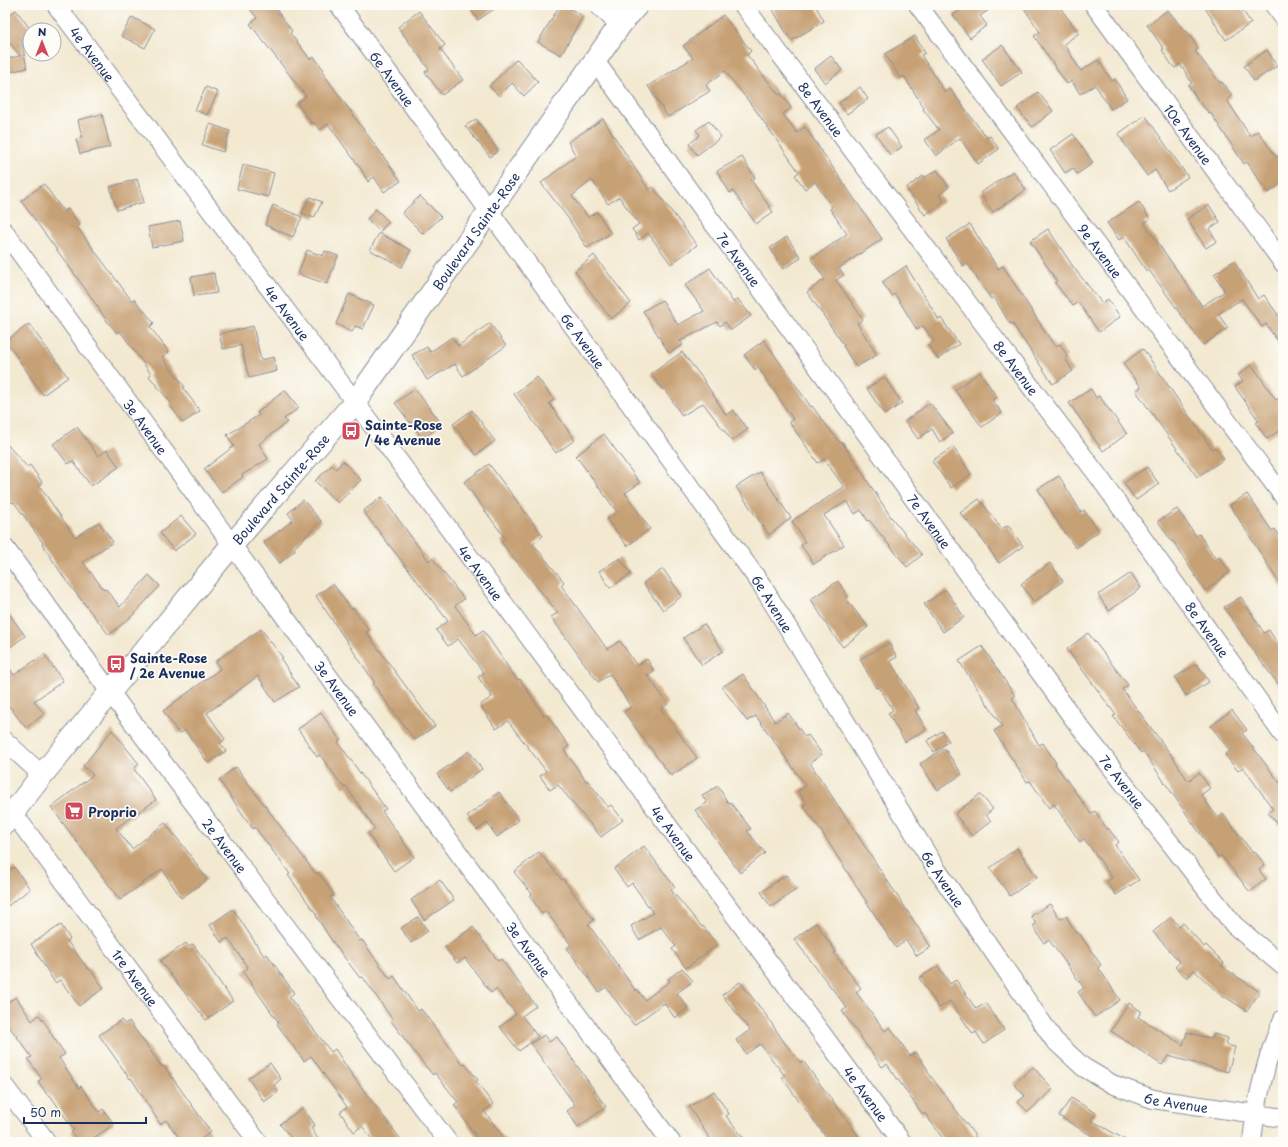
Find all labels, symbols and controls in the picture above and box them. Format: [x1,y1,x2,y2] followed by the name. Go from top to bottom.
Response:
[22,22,62,62] north arrow
[66,22,120,85] street label: 4e Avenue
[38,23,47,40] text: N
[366,47,419,110] street label: 6e Avenue
[794,77,848,140] street label: 8e Avenue
[1160,100,1217,168] street label: 10e Avenue
[427,168,524,294] street label: Boulevard Sainte-Rose
[1074,220,1127,282] street label: 9e Avenue
[713,228,765,290] street label: 7e Avenue
[261,281,315,344] street label: 4e Avenue
[557,309,610,372] street label: 6e Avenue
[989,336,1043,399] street label: 8e Avenue
[119,395,173,458] street label: 3e Avenue
[364,415,442,449] place label: Sainte-Rose / 4e Avenue
[340,420,362,442] bus stop icon: Sainte-Rose / 4e Avenue
[227,429,333,548] street label: Boulevard Sainte-Rose
[904,490,956,552] street label: 7e Avenue
[454,541,508,604] street label: 4e Avenue
[748,571,798,636] street label: 6e Avenue
[1181,597,1234,661] street label: 8e Avenue
[129,648,207,682] place label: Sainte-Rose / 2e Avenue
[105,653,127,675] bus stop icon: Sainte-Rose / 2e Avenue
[310,656,364,720] street label: 3e Avenue
[1096,751,1149,812] street label: 7e Avenue
[63,800,85,822] supermarket icon: Proprio
[88,802,137,821] place label: Proprio
[647,802,700,865] street label: 4e Avenue
[198,814,252,877] street label: 2e Avenue
[918,847,969,911] street label: 6e Avenue
[502,917,556,981] street label: 3e Avenue
[108,945,163,1010] street label: 1re Avenue
[839,1062,893,1125] street label: 4e Avenue
[1142,1087,1209,1116] street label: 6e Avenue
[24,1099,146,1125] scale bar
[30,1103,61,1121] text: 50 m

